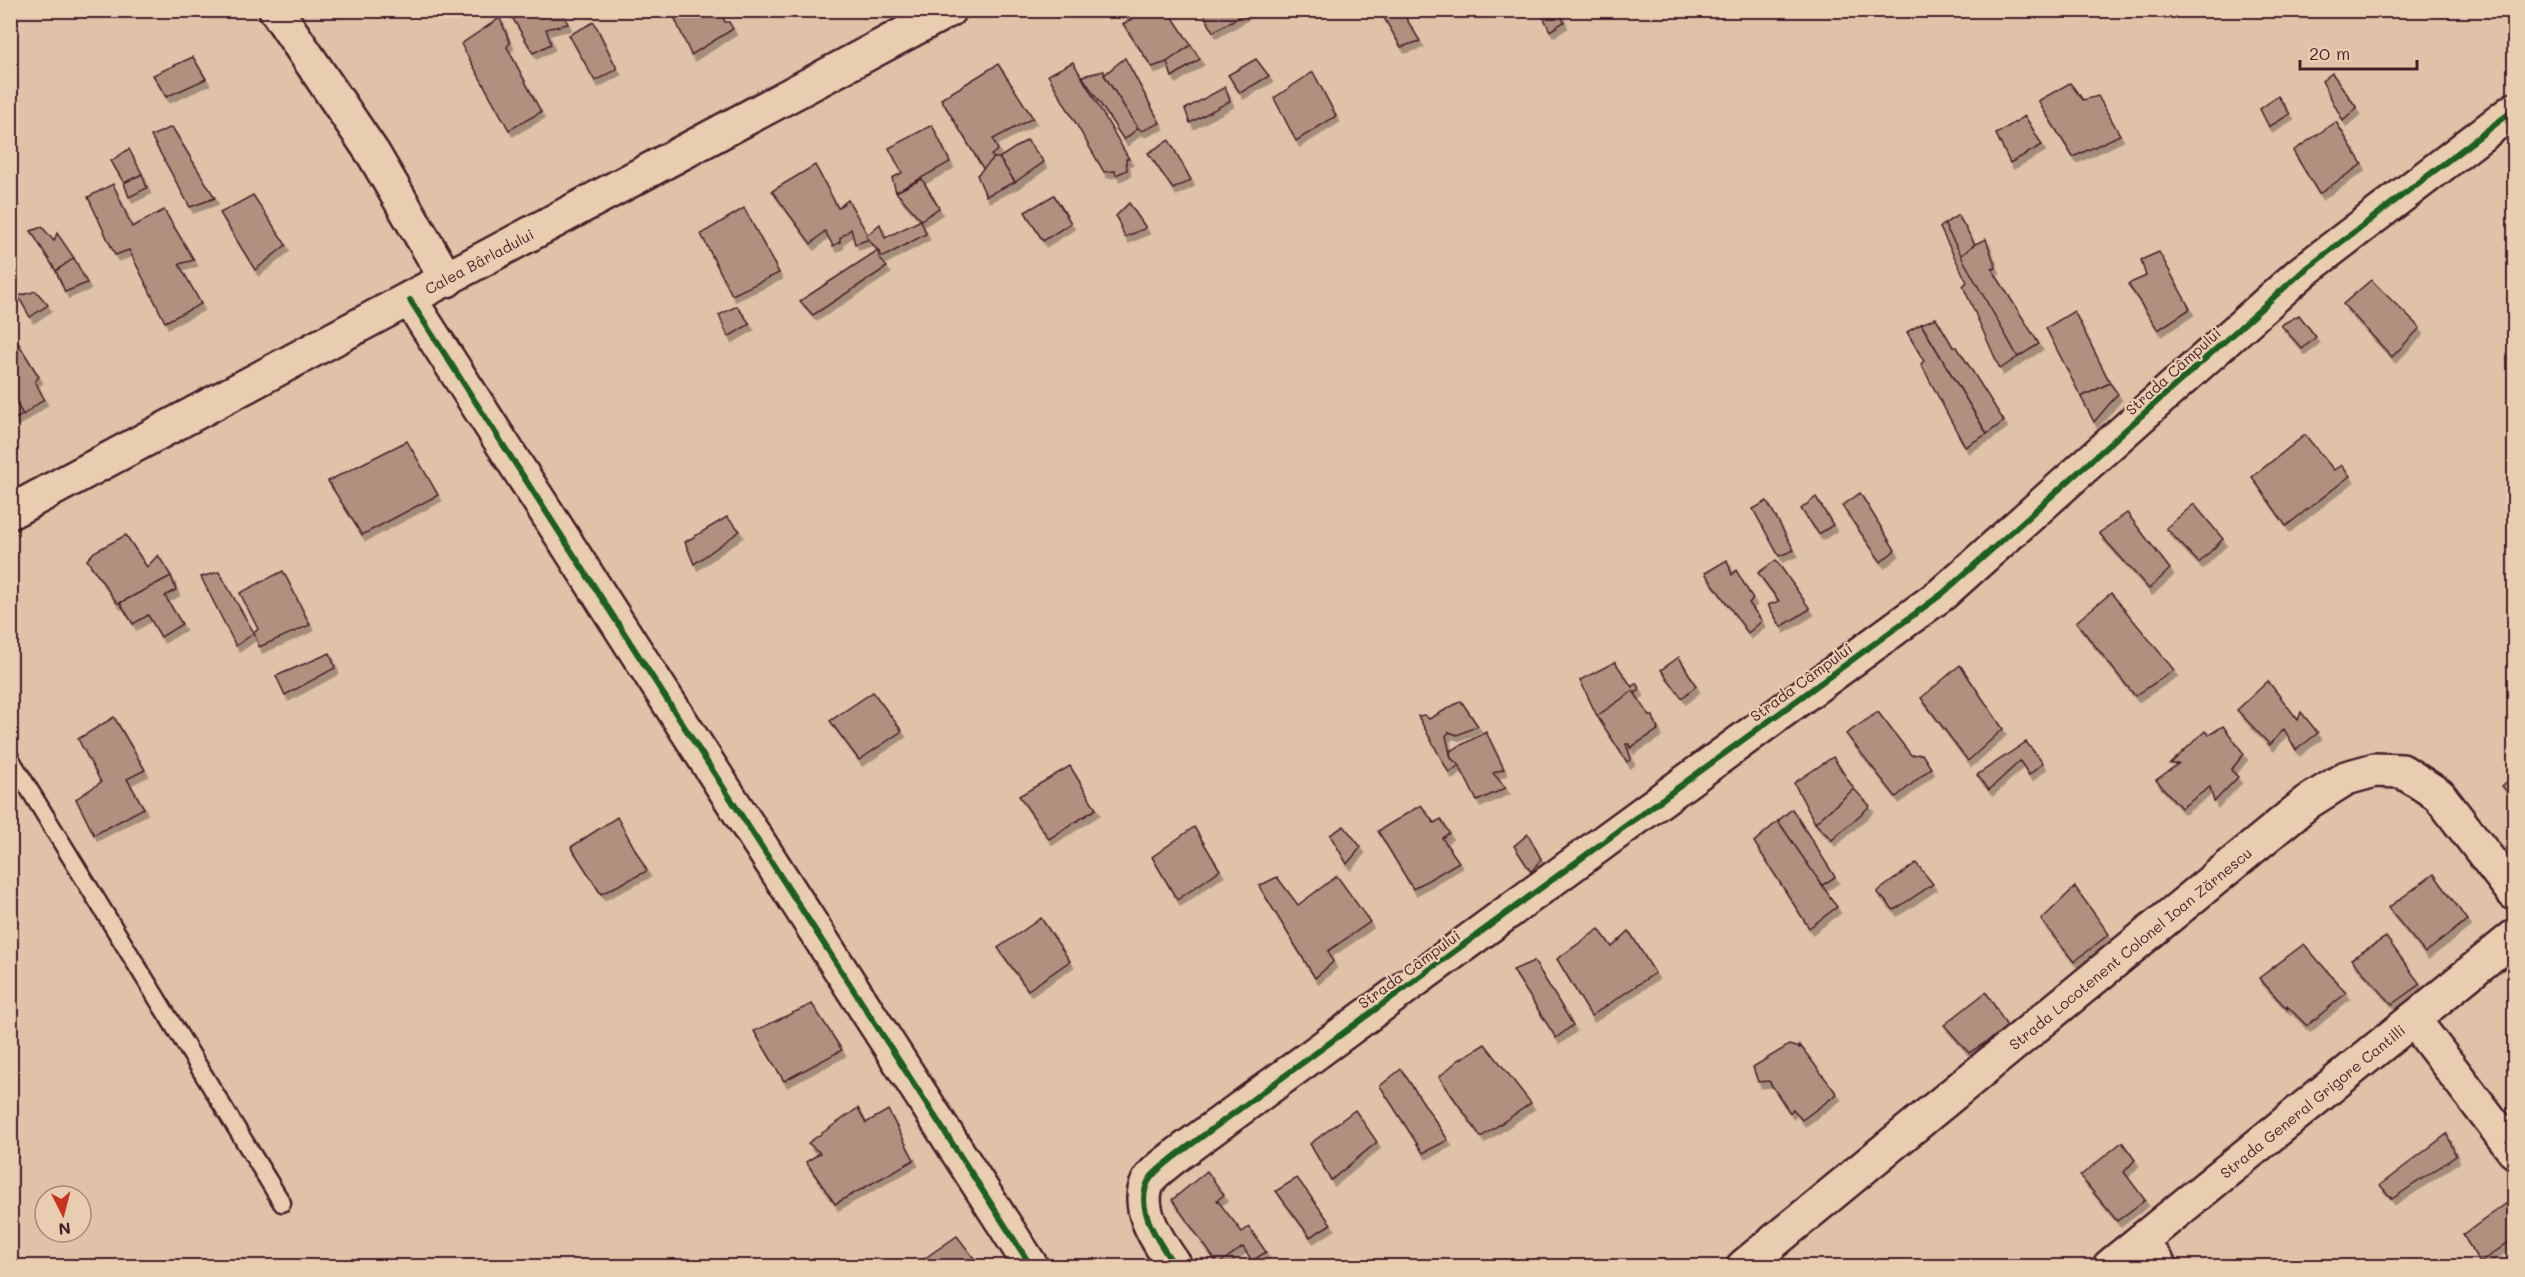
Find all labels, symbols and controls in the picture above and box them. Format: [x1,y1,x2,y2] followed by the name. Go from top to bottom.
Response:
[2300,33,2417,71] scale bar
[2309,41,2350,65] text: 20 m
[421,224,537,299] street label: Calea Bârladului
[2121,323,2225,419] street label: Strada Câmpului
[1746,638,1856,726] street label: Strada Câmpului
[2005,843,2256,1054] street label: Strada Locotenent Colonel Ioan Zărnescu
[1354,925,1464,1013] street label: Strada Câmpului
[2216,1020,2409,1183] street label: Strada General Grigore Cantilli
[33,1184,93,1244] north arrow
[57,1218,72,1240] text: N

